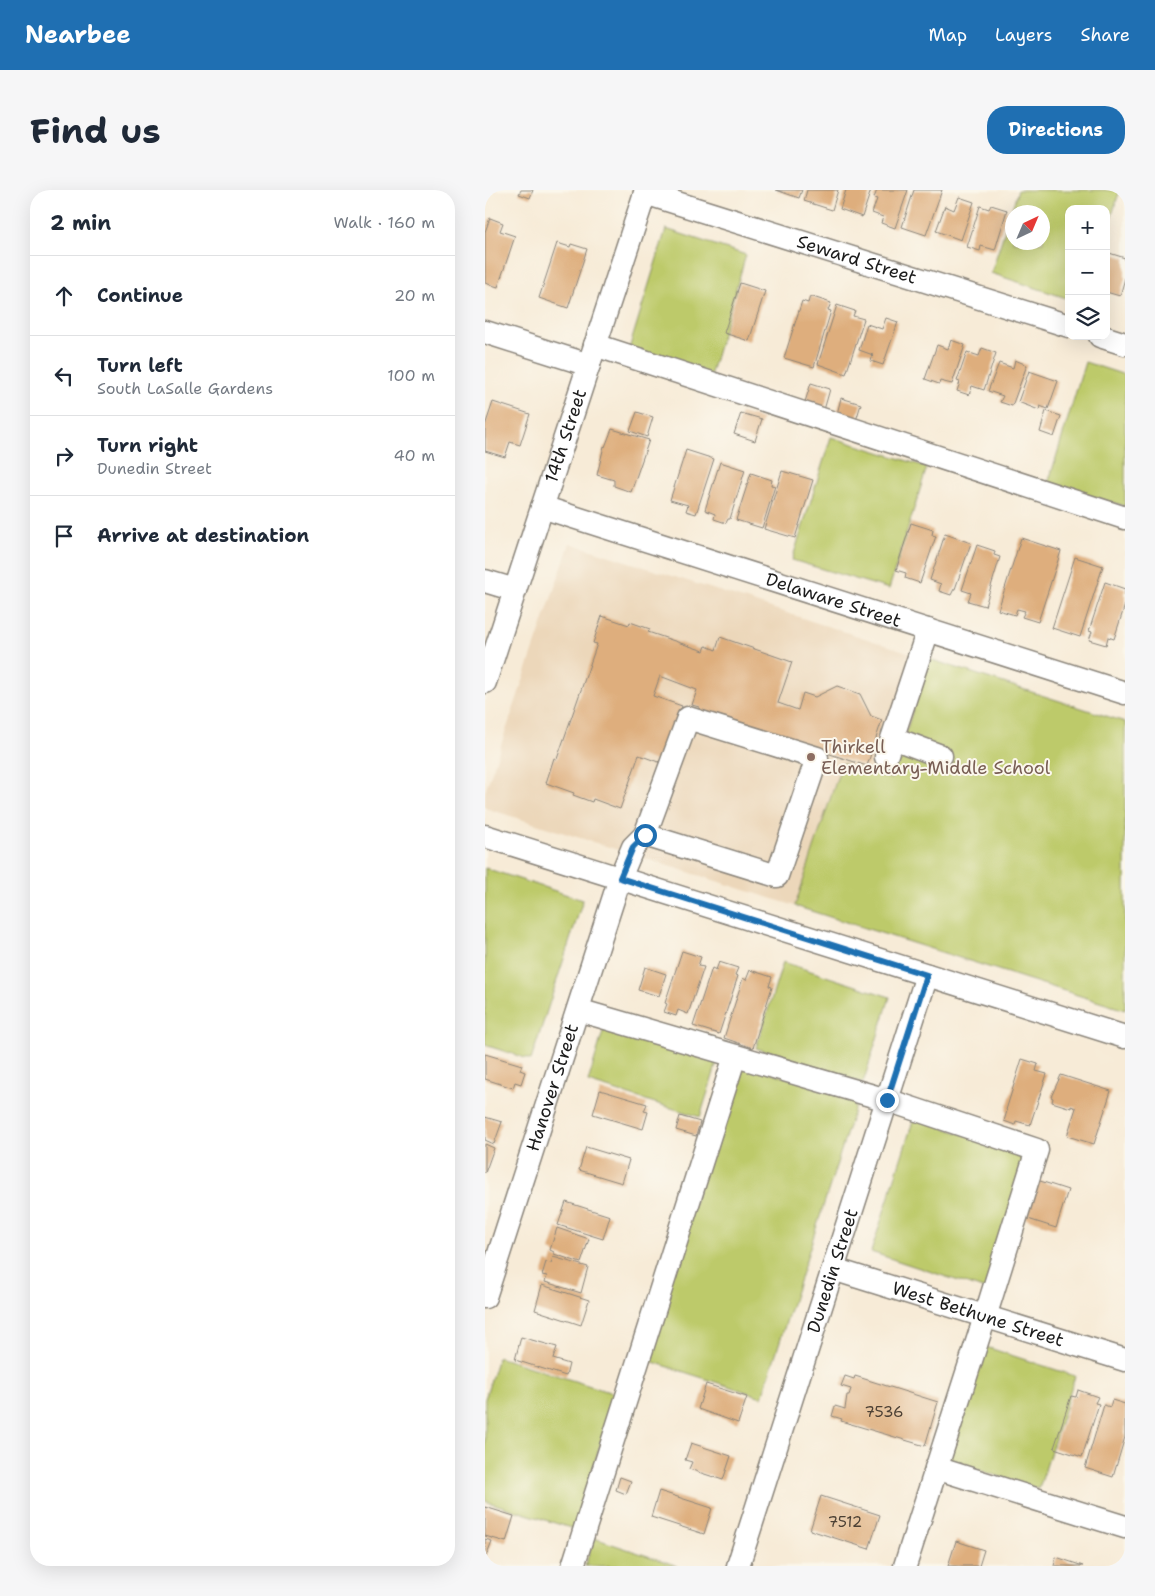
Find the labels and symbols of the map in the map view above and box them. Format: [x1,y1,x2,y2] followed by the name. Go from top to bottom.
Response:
[1005,205,1050,250] north arrow
[794,229,920,290] street label: Seward Street
[539,386,592,486] street label: 14th Street
[763,567,904,633] street label: Delaware Street
[821,735,1051,780] place label: Thirkell Elementary-Middle School
[805,751,817,763] marker: Thirkell Elementary-Middle School
[634,824,657,847] route start
[521,1021,584,1154] street label: Hanover Street
[876,1089,899,1112] route end
[801,1205,864,1336] street label: Dunedin Street
[889,1276,1067,1352] street label: West Bethune Street
[864,1402,904,1422] house number: 7536
[828,1512,862,1532] house number: 7512

